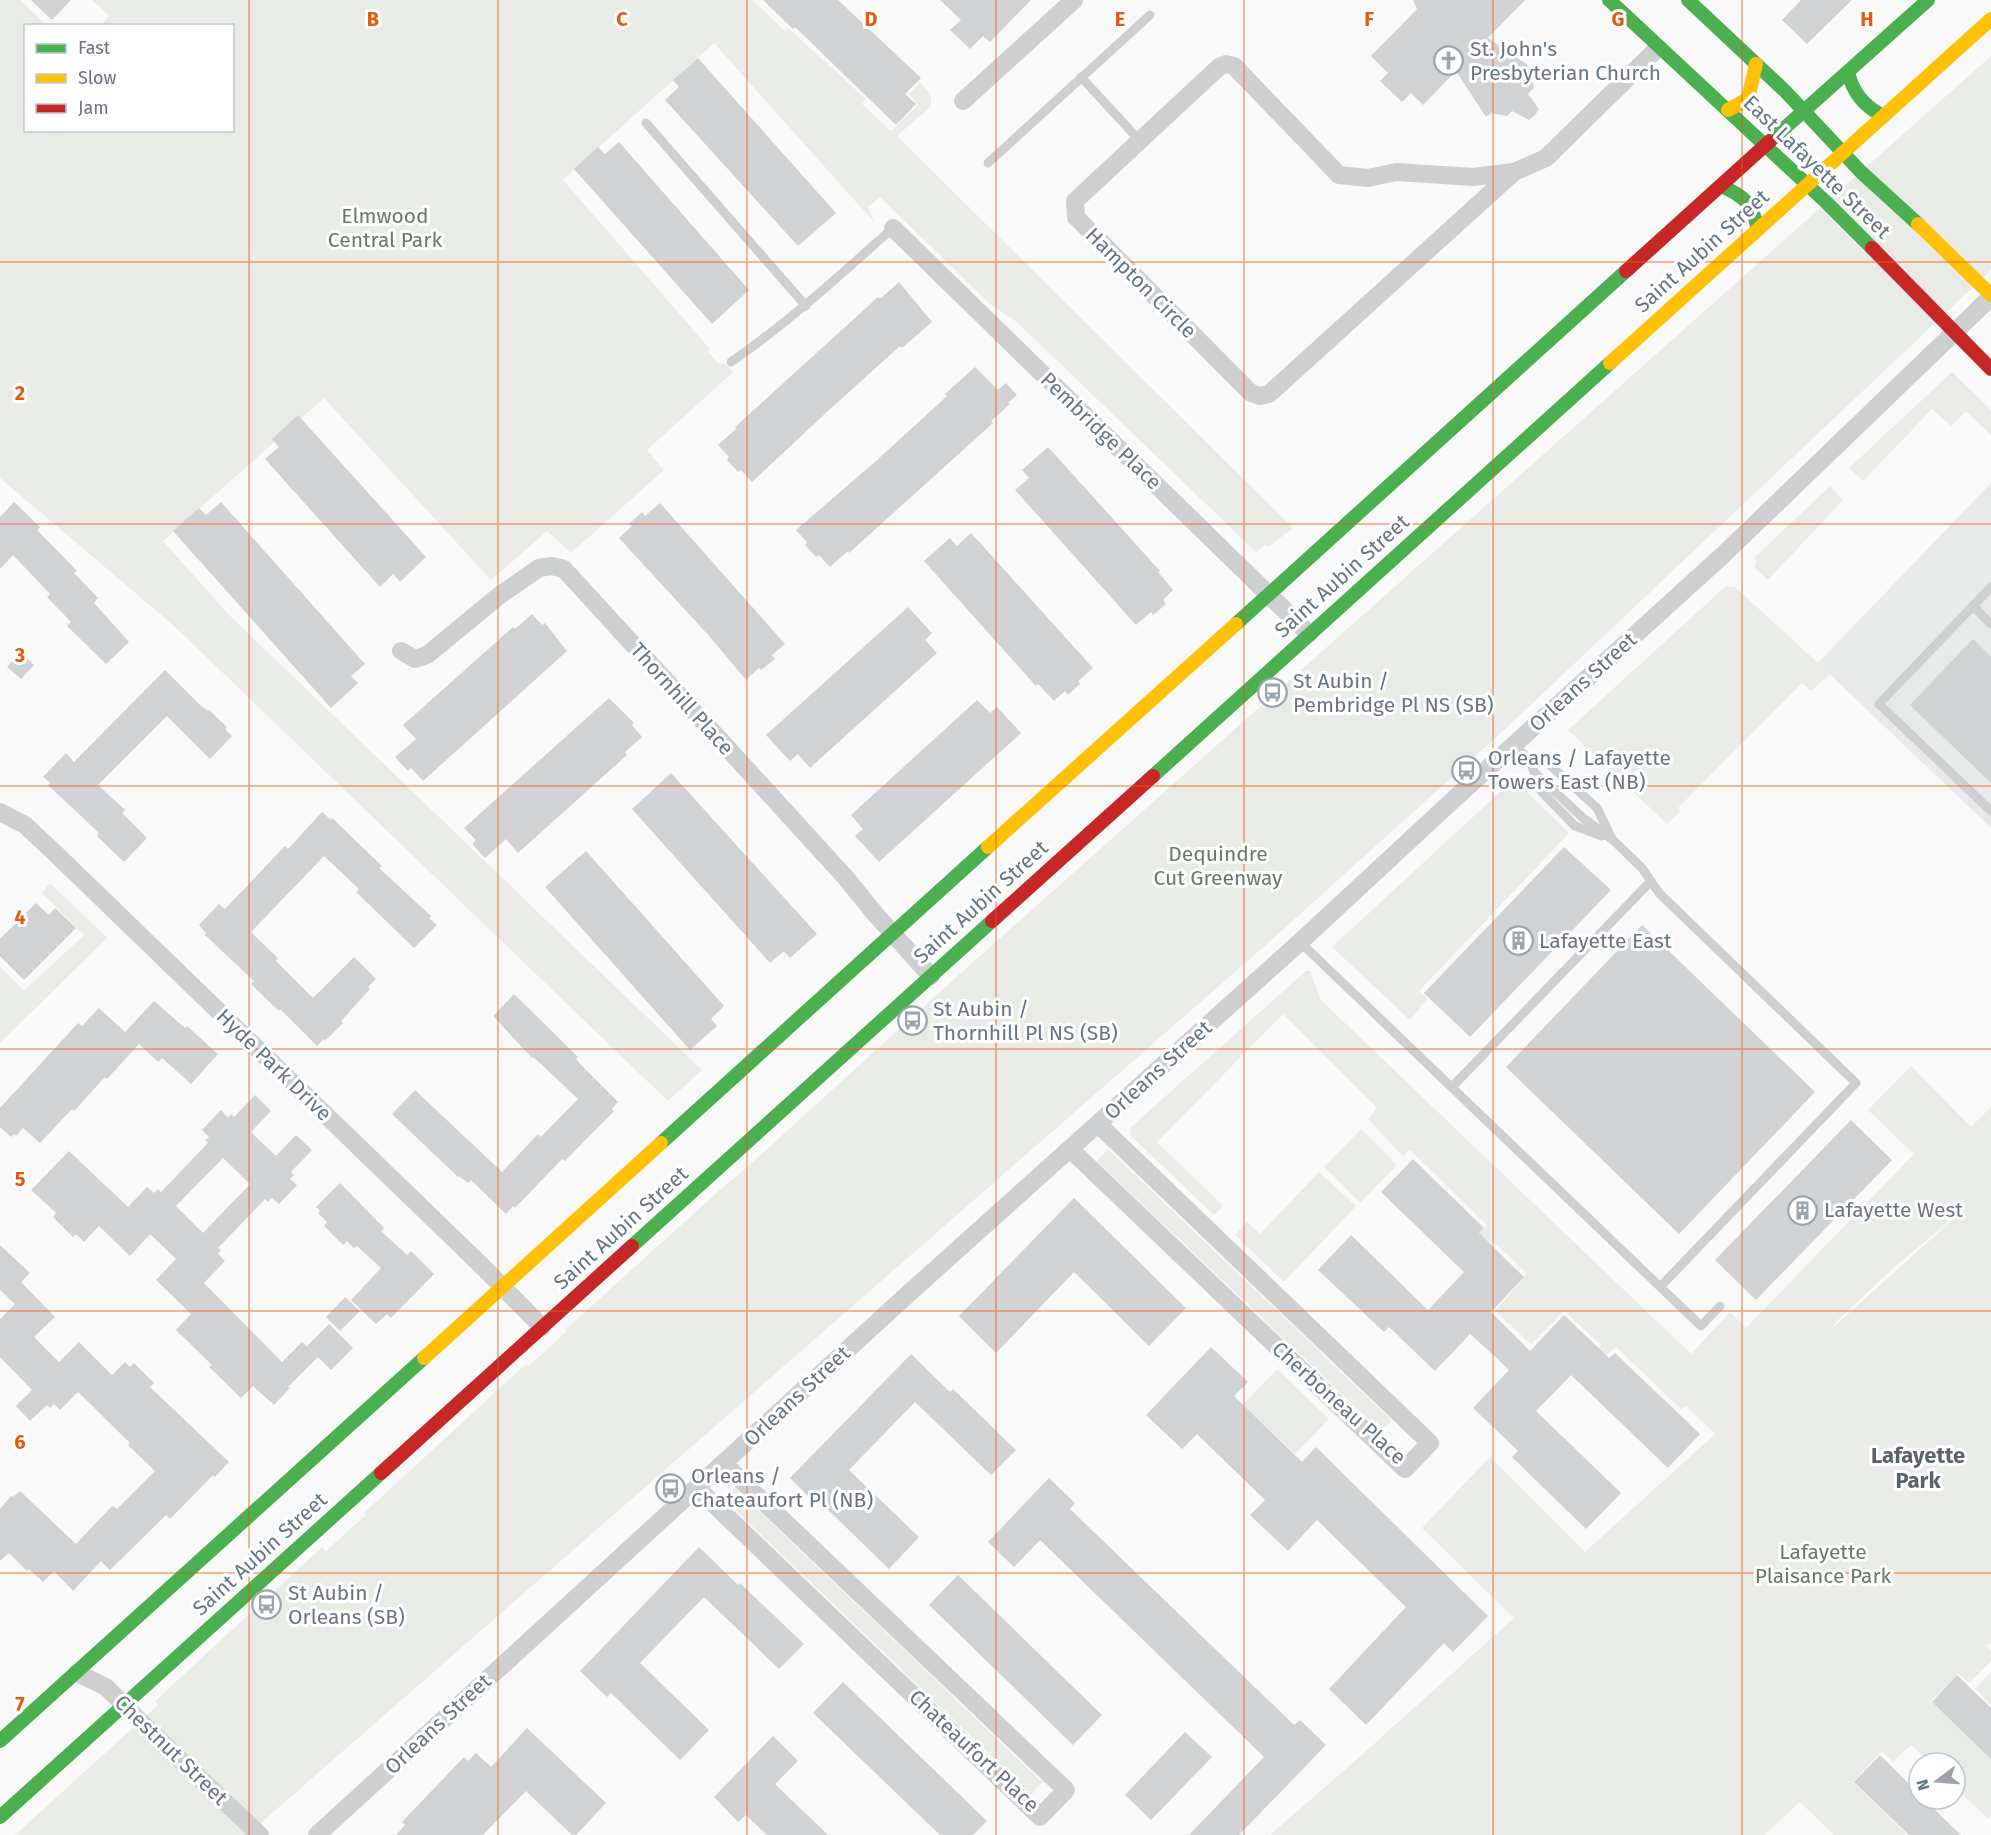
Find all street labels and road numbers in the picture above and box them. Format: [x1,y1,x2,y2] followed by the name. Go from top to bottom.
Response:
[1738,90,1896,244] street label: East Lafayette Street
[1629,184,1775,318] street label: Saint Aubin Street
[1080,222,1202,344] street label: Hampton Circle
[1035,367,1167,495] street label: Pembridge Place
[1269,509,1415,643] street label: Saint Aubin Street
[1524,627,1643,737] street label: Orleans Street
[625,637,739,761] street label: Thornhill Place
[908,835,1054,969] street label: Saint Aubin Street
[211,1003,337,1127] street label: Hyde Park Drive
[1099,1015,1218,1125] street label: Orleans Street
[548,1161,694,1295] street label: Saint Aubin Street
[1267,1336,1411,1470] street label: Cherboneau Place
[738,1340,856,1452] street label: Orleans Street
[187,1487,333,1621] street label: Saint Aubin Street
[379,1668,497,1780] street label: Orleans Street
[904,1684,1044,1818] street label: Chateaufort Place
[109,1689,233,1811] street label: Chestnut Street

